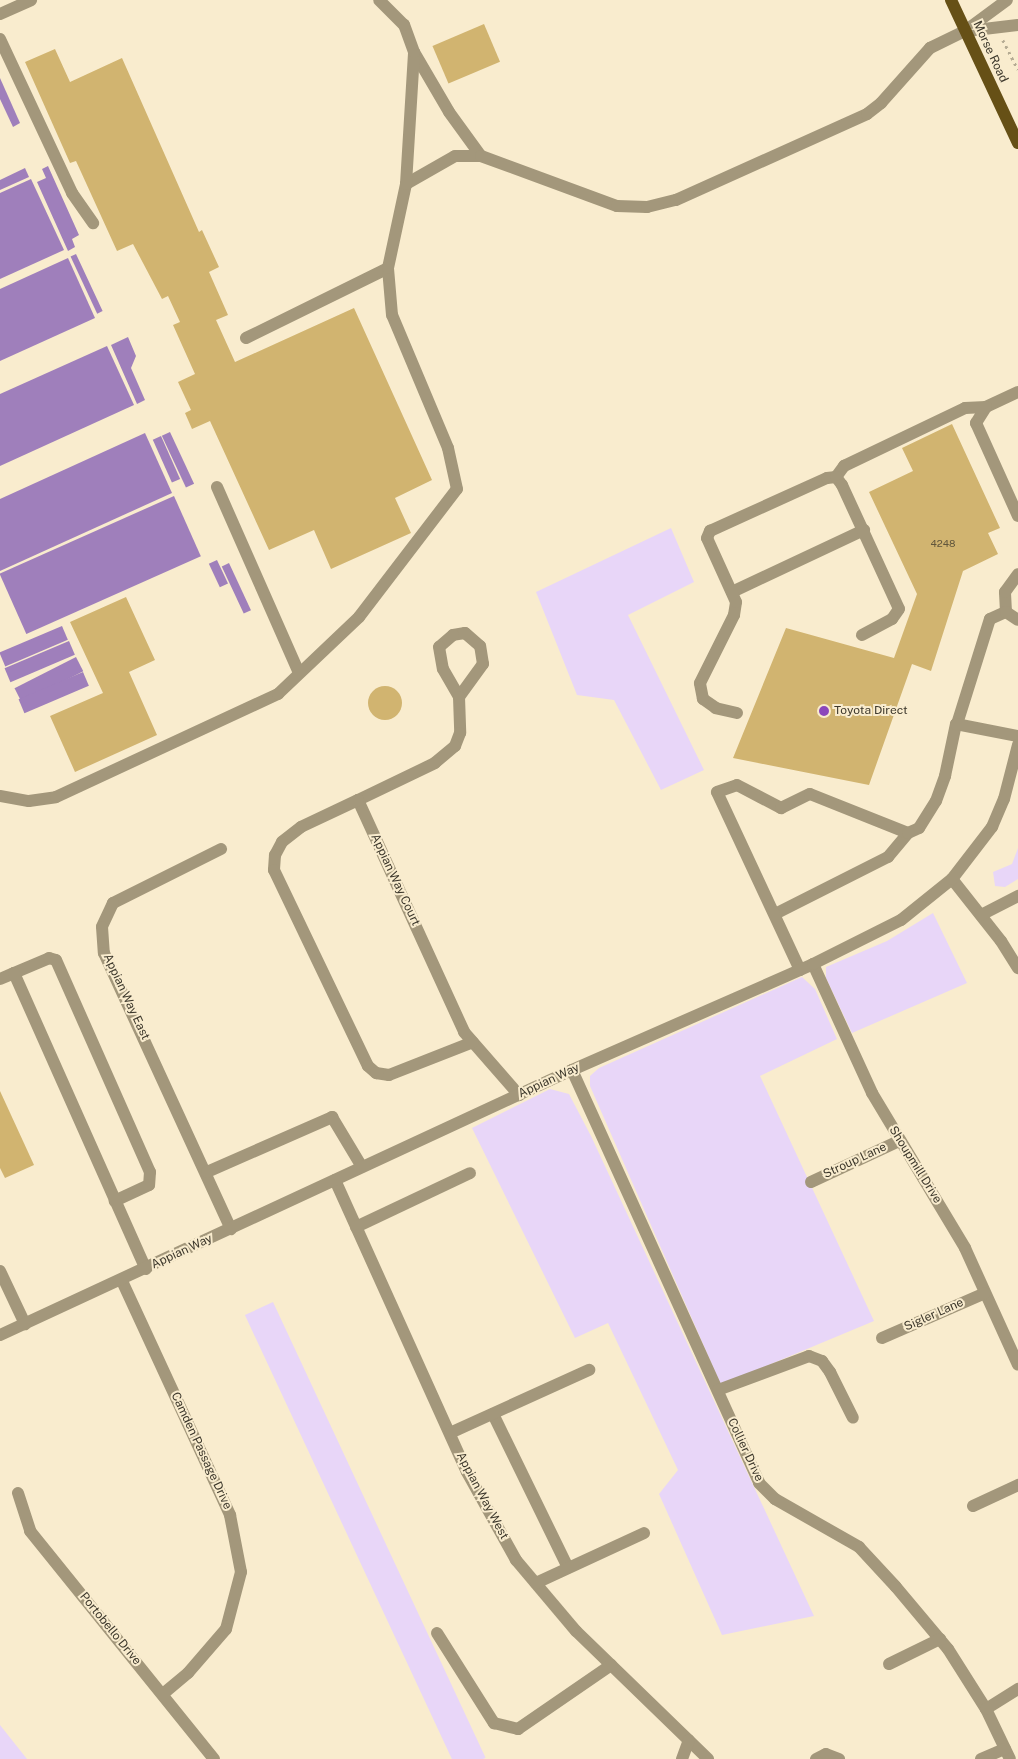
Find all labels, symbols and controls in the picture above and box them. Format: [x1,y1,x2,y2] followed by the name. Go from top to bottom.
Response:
[969,19,1011,85] street label: Morse Road
[930,538,956,550] house number: 4248
[834,704,908,718] place label: Toyota Direct
[818,705,830,717] marker: Toyota Direct
[367,832,423,928] street label: Appian Way Court
[100,952,152,1042] street label: Appian Way East
[516,1061,582,1101] street label: Appian Way
[886,1124,944,1206] street label: Shoupmill Drive
[821,1140,889,1182] street label: Stroup Lane
[149,1232,215,1272] street label: Appian Way
[902,1296,966,1334] street label: Sigler Lane
[168,1390,234,1512] street label: Camden Passage Drive
[724,1416,766,1484] street label: Collier Drive
[453,1450,511,1542] street label: Appian Way West
[76,1590,144,1668] street label: Portobello Drive

